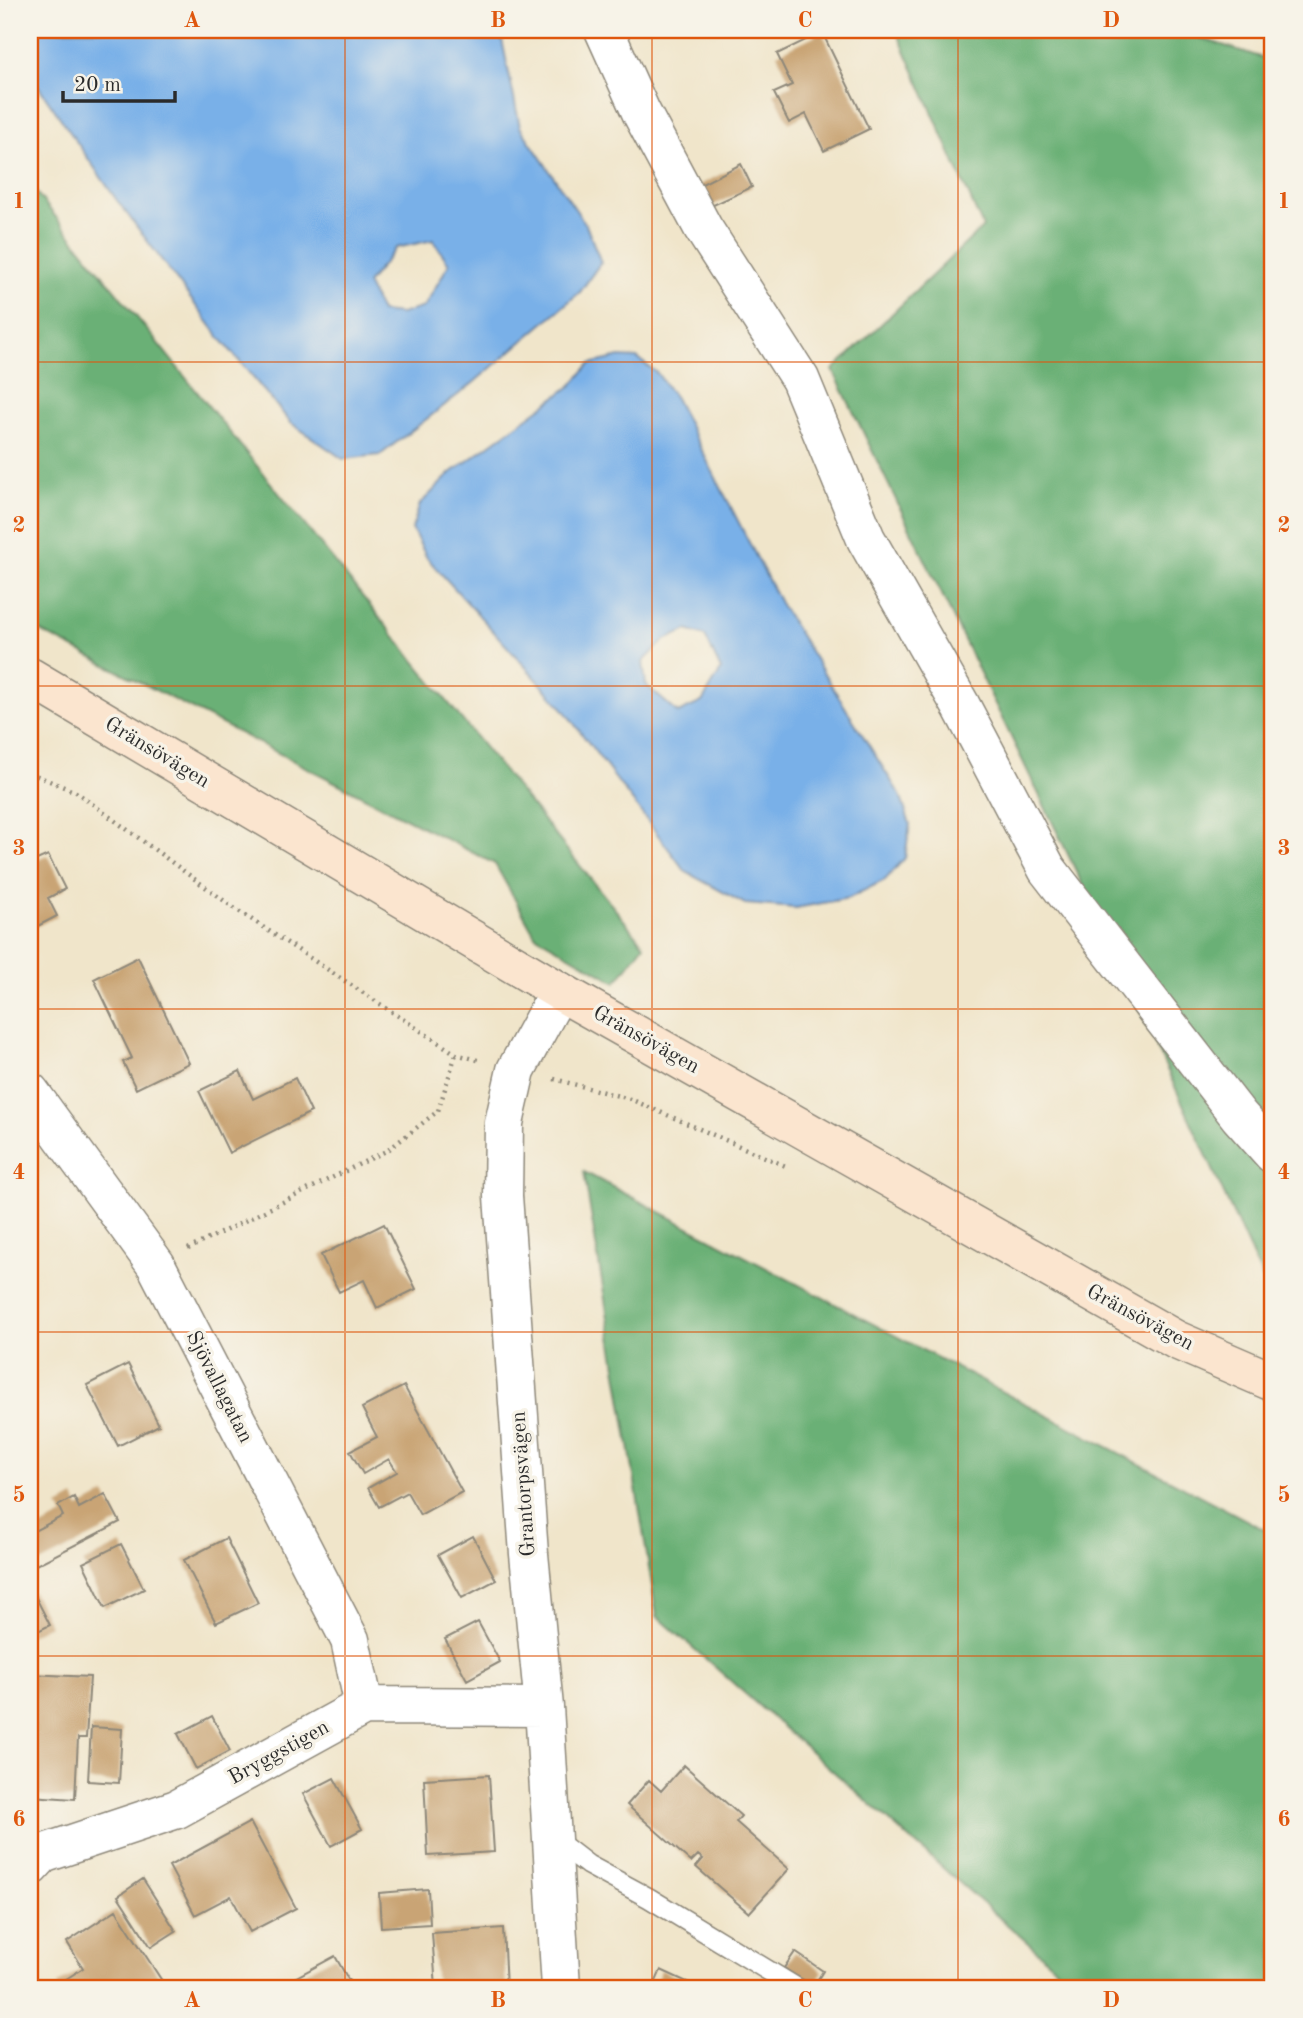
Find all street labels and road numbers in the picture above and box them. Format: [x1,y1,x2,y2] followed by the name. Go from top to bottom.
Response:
[101,714,213,792] street label: Gränsövägen
[589,1002,703,1078] street label: Gränsövägen
[1083,1281,1197,1355] street label: Gränsövägen
[182,1328,256,1446] street label: Sjövallagatan
[508,1411,540,1557] street label: Grantorpsvägen
[225,1717,333,1789] street label: Bryggstigen

